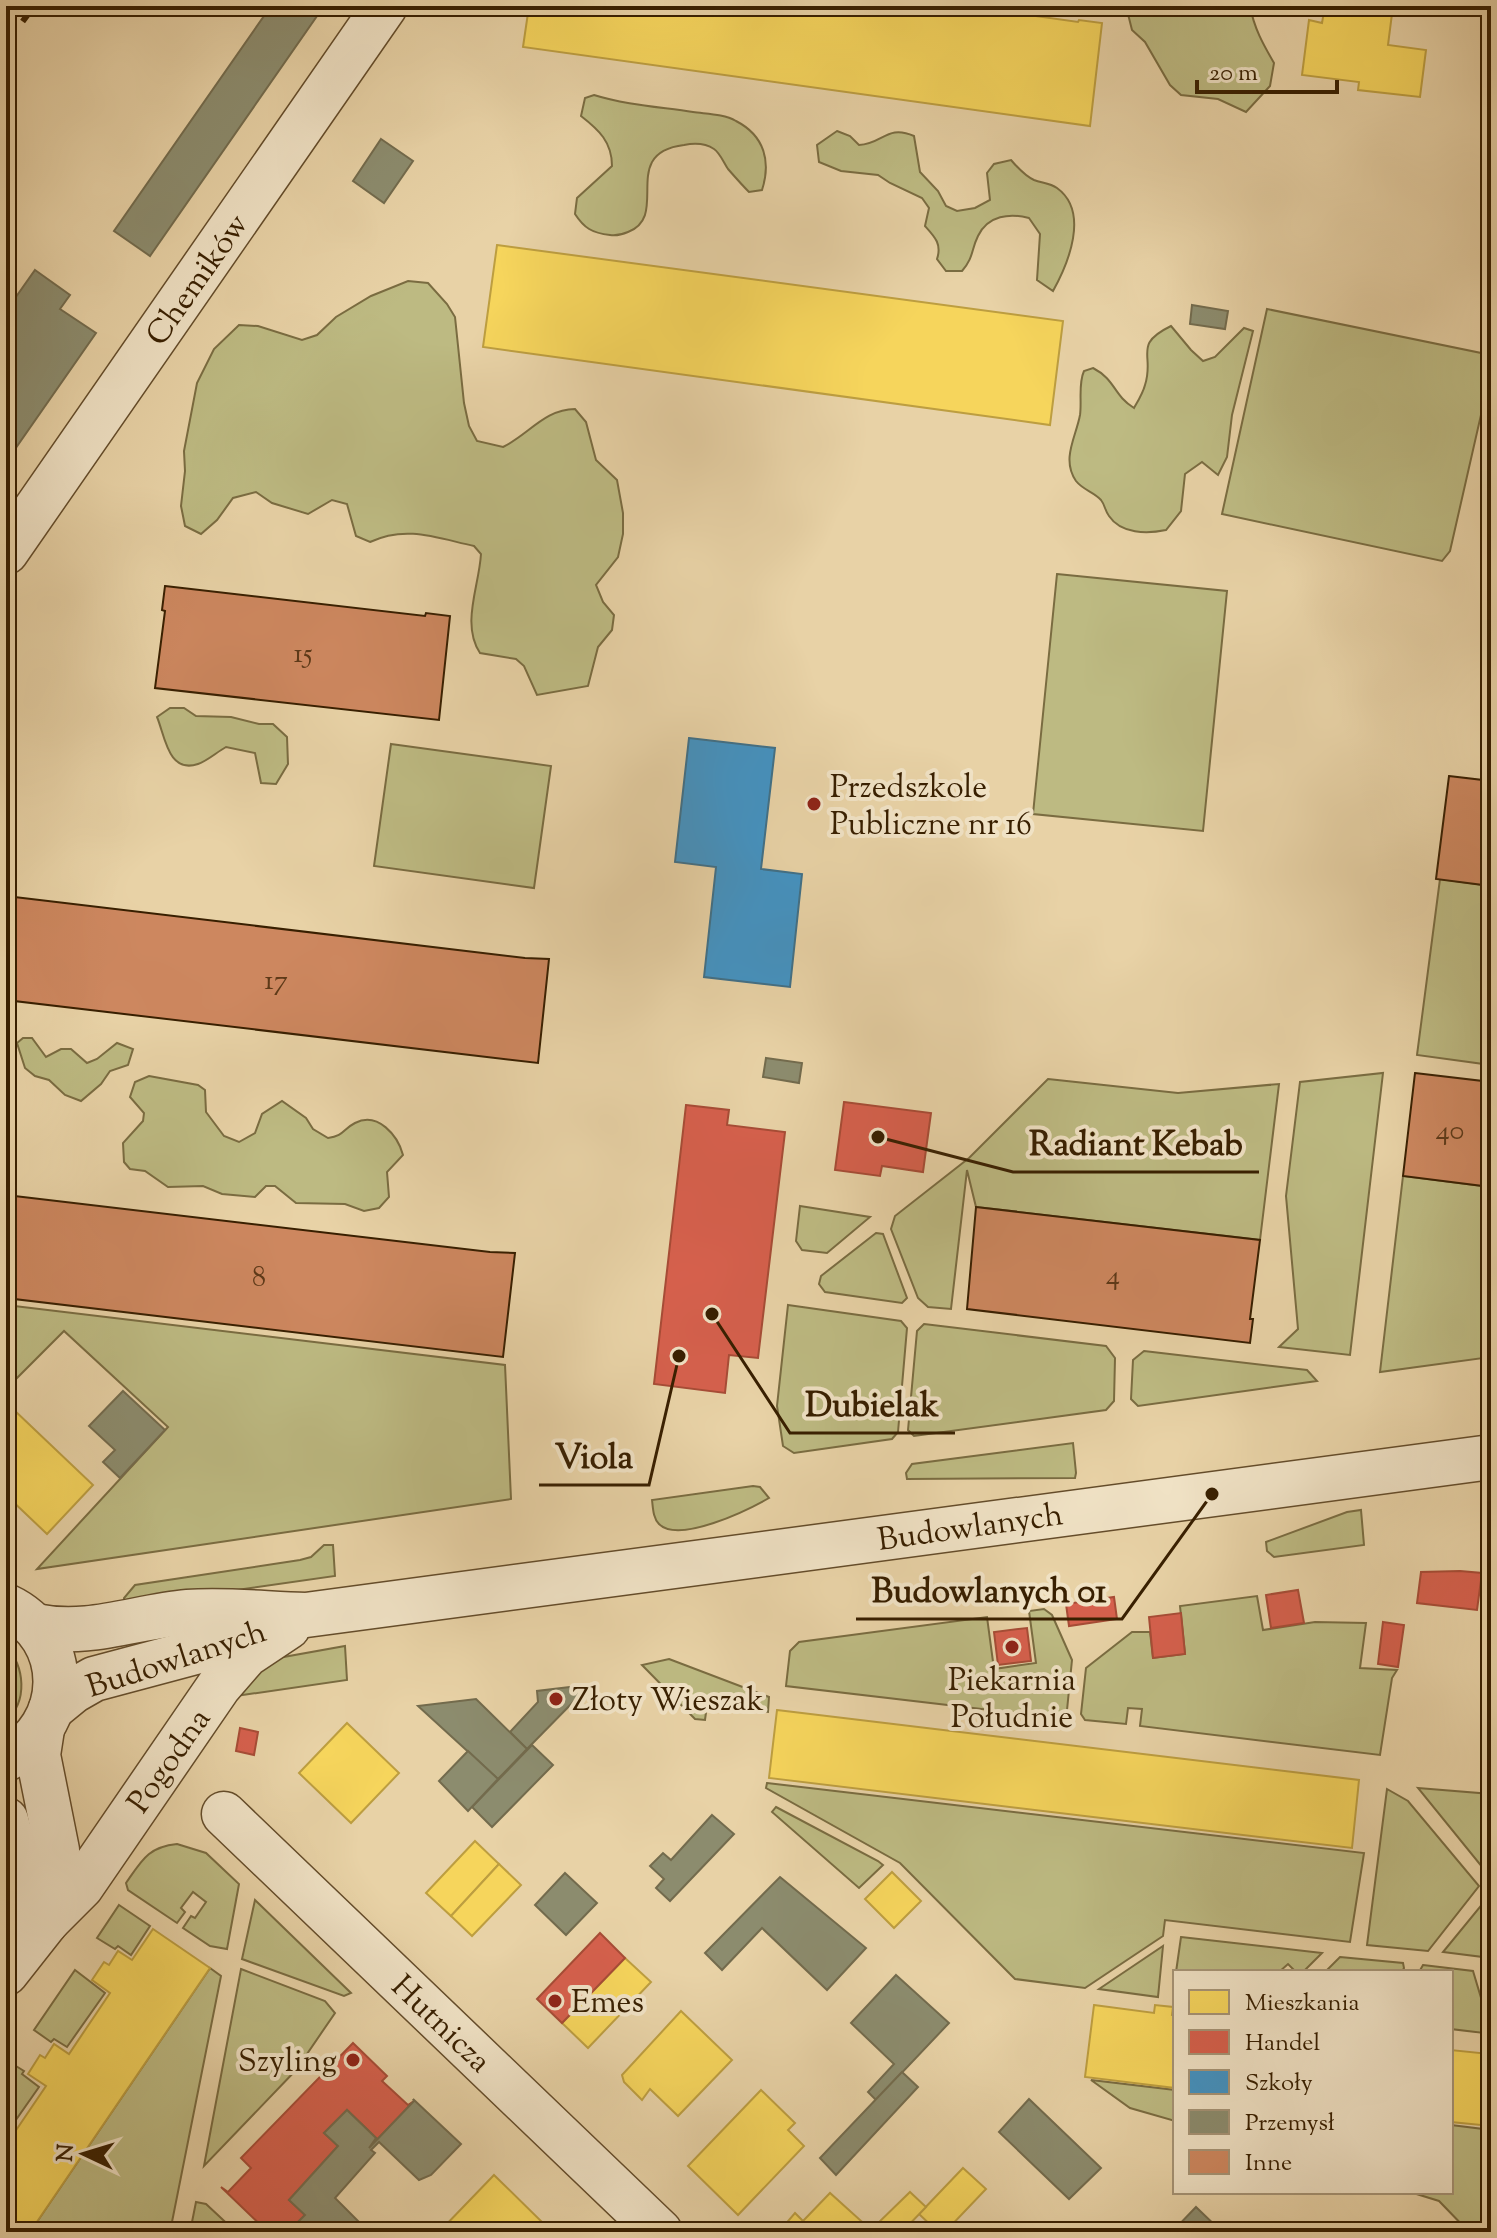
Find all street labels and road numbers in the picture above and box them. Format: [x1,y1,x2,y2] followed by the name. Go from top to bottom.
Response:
[136,205,261,356] street label: Chemików
[875,1493,1066,1565] street label: Budowlanych
[81,1610,273,1712] street label: Budowlanych
[118,1700,224,1824] street label: Pogodna
[379,1966,501,2085] street label: Hutnicza

